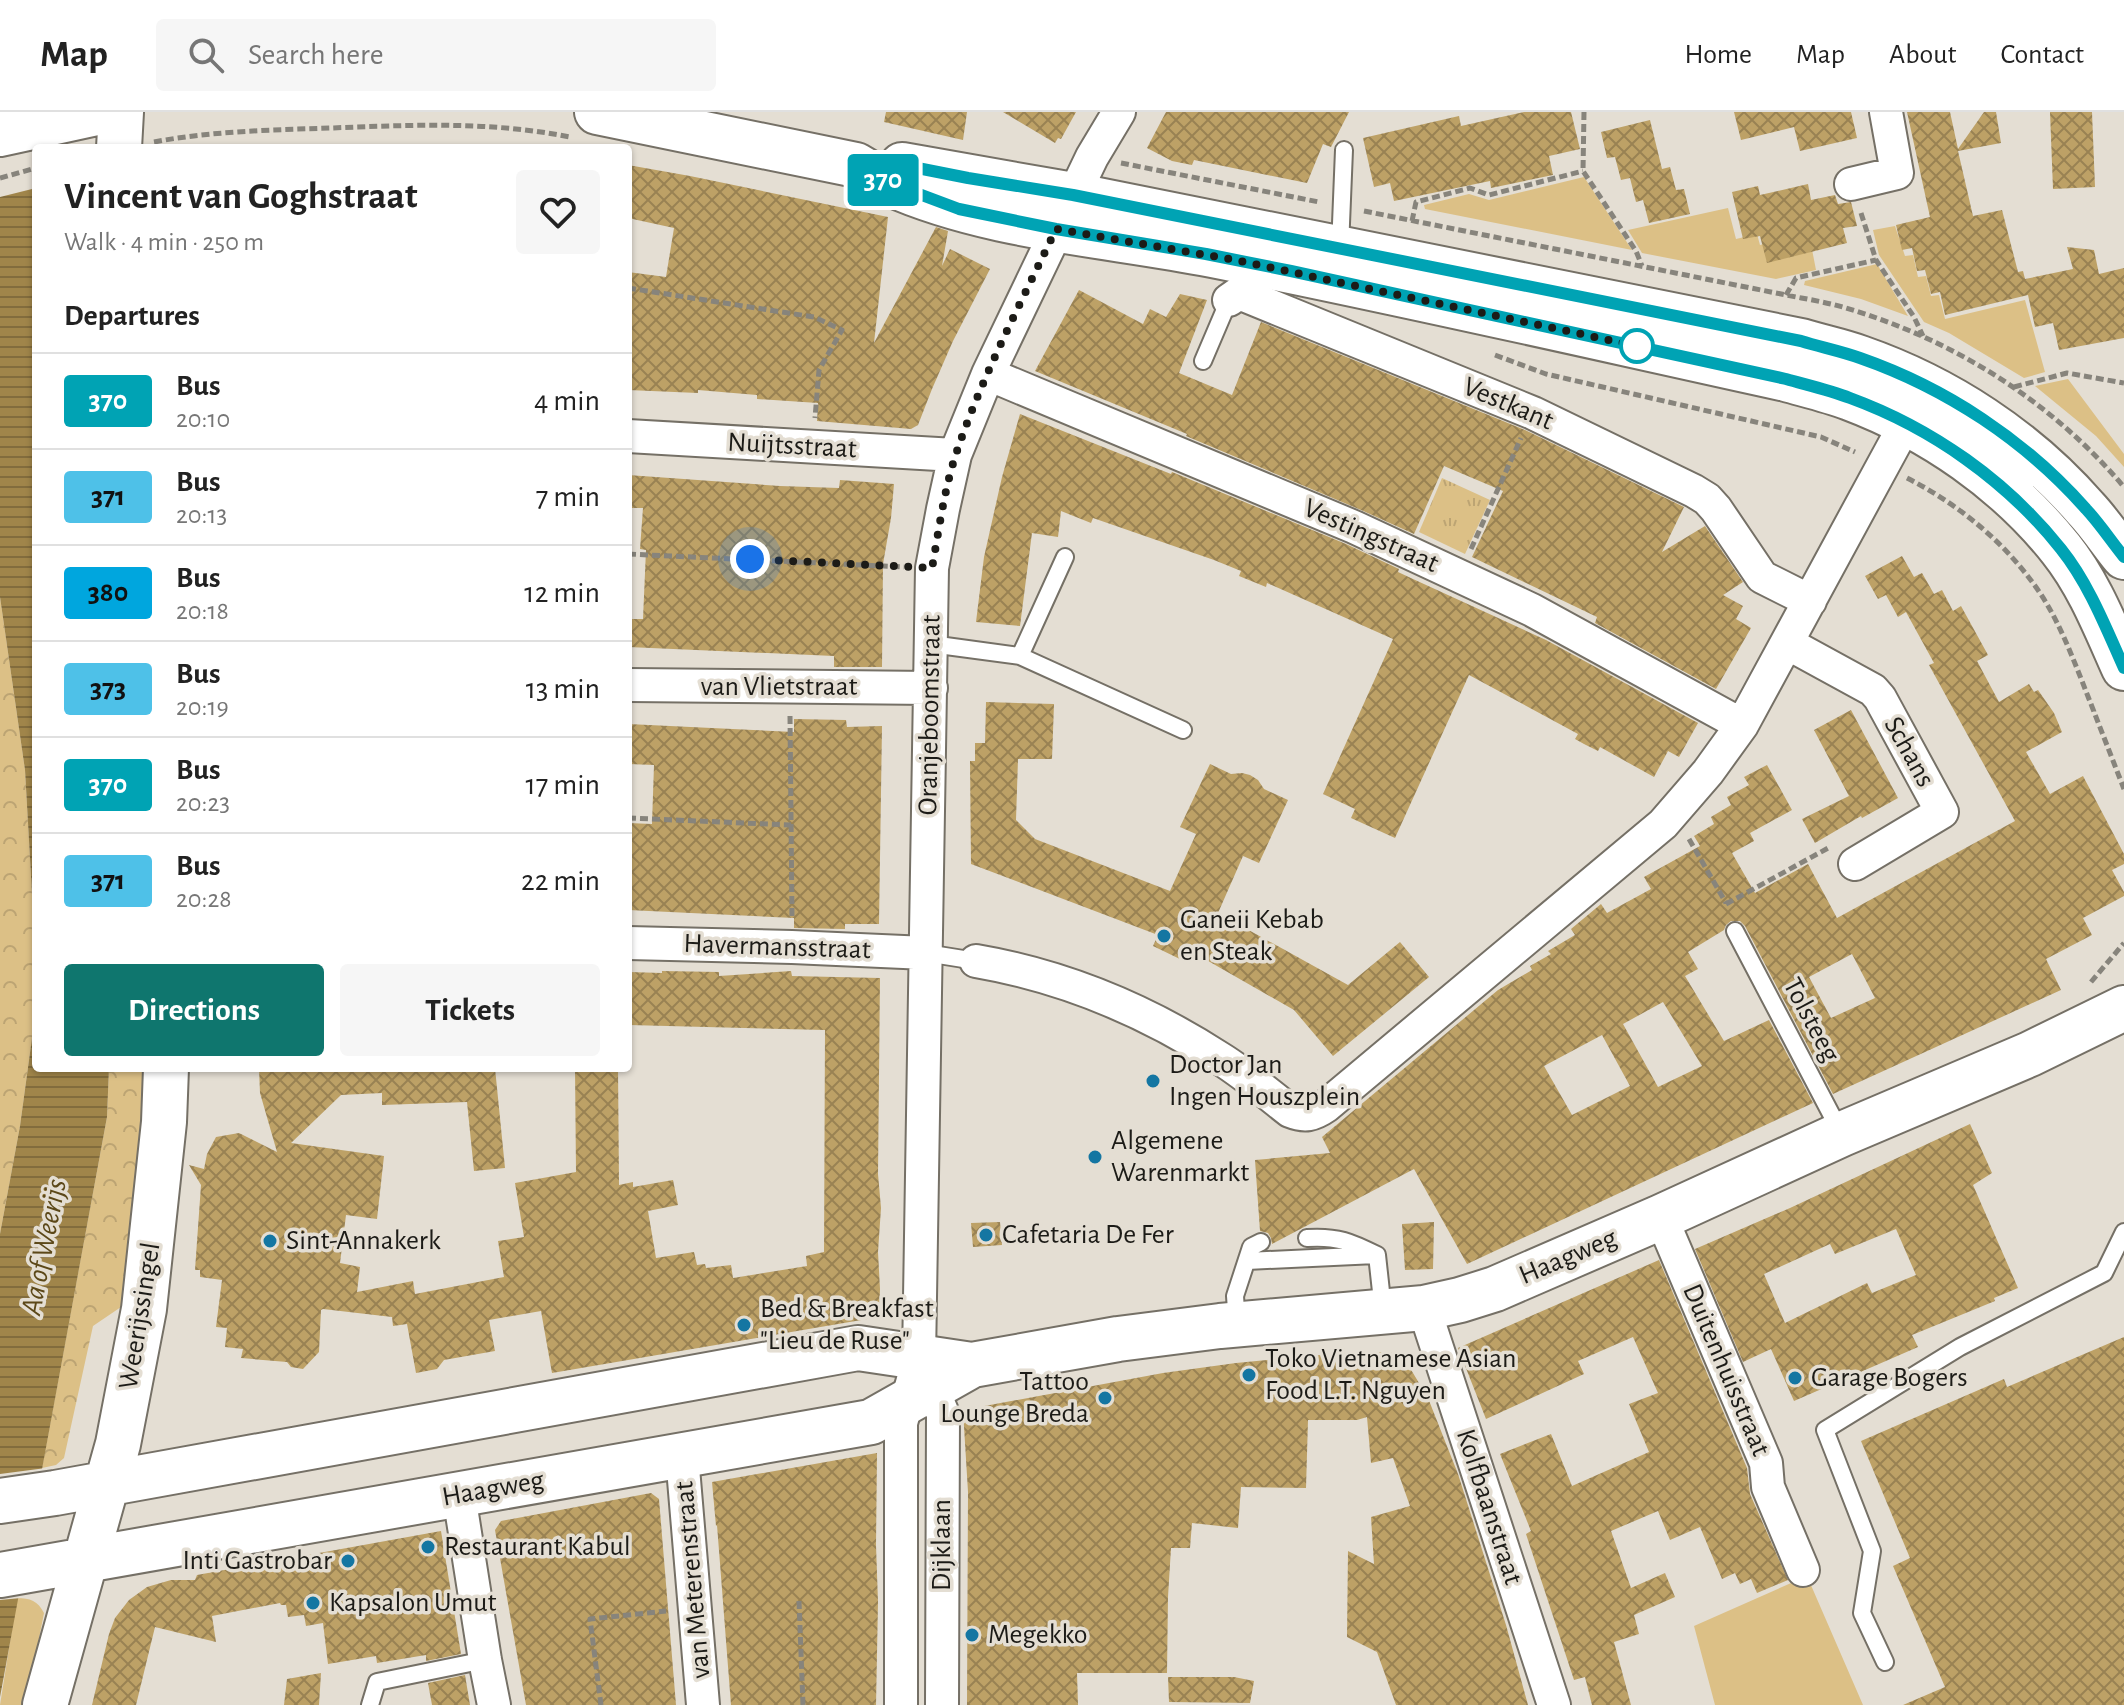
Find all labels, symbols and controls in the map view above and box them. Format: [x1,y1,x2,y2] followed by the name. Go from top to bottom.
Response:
[156,19,716,91] search box
[184,33,228,77] icon: search
[40,36,108,74] text: Map
[248,40,384,70] text: Search here
[1685,41,1752,69] text: Home
[1796,41,1845,69] text: Map
[1889,41,1957,69] text: About
[2001,41,2084,69] text: Contact
[837,154,929,206] line badge: 370
[864,166,902,194] text: 370
[516,170,600,254] button: heart
[64,178,418,216] text: Vincent van Goghstraat
[64,229,264,255] text: Walk · 4 min · 250 m
[64,301,200,331] text: Departures
[1620,329,1654,363] unlabelled marker
[176,371,221,401] text: Bus
[1459,373,1557,435] street label: Vestkant
[534,386,600,416] text: 4 min
[89,387,127,415] text: 370
[176,406,230,432] text: 20:10
[727,429,857,463] street label: Nuijtsstraat
[176,467,221,497] text: Bus
[536,482,600,512] text: 7 min
[91,483,125,511] text: 371
[1299,494,1443,578] street label: Vestingstraat
[176,502,227,528] text: 20:13
[730,539,770,579] your location
[176,563,221,593] text: Bus
[524,578,600,608] text: 12 min
[88,579,128,607] text: 380
[176,598,229,624] text: 20:18
[914,614,946,816] street label: Oranjeboomstraat
[176,659,221,689] text: Bus
[700,673,858,701] street label: van Vlietstraat
[526,674,600,704] text: 13 min
[90,675,126,703] text: 373
[176,694,229,720] text: 20:19
[1878,712,1940,792] street label: Schans
[176,755,221,785] text: Bus
[525,770,600,800] text: 17 min
[89,771,127,799] text: 370
[176,790,230,816] text: 20:23
[176,851,221,881] text: Bus
[521,866,600,896] text: 22 min
[91,867,125,895] text: 371
[176,886,232,912] text: 20:28
[1180,906,1324,966] place label: Ganeii Kebab en Steak
[1155,927,1173,945] marker: Ganeii Kebab en Steak
[683,930,871,964] street label: Havermansstraat
[64,964,324,1056] button: Directions
[340,964,600,1056] button: Tickets
[1777,973,1845,1067] street label: Tolsteeg
[1169,1051,1360,1111] place label: Doctor Jan Ingen Houszplein
[1144,1072,1162,1090] marker: Doctor Jan Ingen Houszplein
[1111,1127,1249,1187] place label: Algemene Warenmarkt
[1086,1148,1104,1166] marker: Algemene Warenmarkt
[16,1176,72,1318] water label: Aa of Weerijs
[1002,1221,1174,1249] place label: Cafetaria De Fer
[1515,1224,1621,1290] street label: Haagweg
[977,1226,995,1244] marker: Cafetaria De Fer
[286,1227,441,1255] place label: Sint-Annakerk
[261,1232,279,1250] marker: Sint-Annakerk
[115,1241,165,1391] street label: Weerijssingel
[1677,1280,1775,1460] street label: Duitenhuisstraat
[760,1295,934,1355] place label: Bed & Breakfast "Lieu de Ruse"
[735,1316,753,1334] marker: Bed & Breakfast "Lieu de Ruse"
[1265,1345,1516,1405] place label: Toko Vietnamese Asian Food L.T. Nguyen
[1811,1364,1968,1392] place label: Garage Bogers
[1240,1366,1258,1384] marker: Toko Vietnamese Asian Food L.T. Nguyen
[940,1368,1089,1428] place label: Tattoo Lounge Breda
[1786,1369,1804,1387] marker: Garage Bogers
[1096,1389,1114,1407] marker: Tattoo Lounge Breda
[1451,1426,1527,1588] street label: Kolfbaanstraat
[440,1466,546,1512] street label: Haagweg
[670,1480,716,1680] street label: van Meterenstraat
[928,1499,956,1591] street label: Dijklaan
[444,1533,631,1561] place label: Restaurant Kabul
[419,1538,437,1556] marker: Restaurant Kabul
[182,1547,332,1575] place label: Inti Gastrobar
[339,1552,357,1570] marker: Inti Gastrobar
[329,1589,497,1617] place label: Kapsalon Umut
[304,1594,322,1612] marker: Kapsalon Umut
[988,1621,1088,1649] place label: Megekko
[963,1626,981,1644] marker: Megekko

